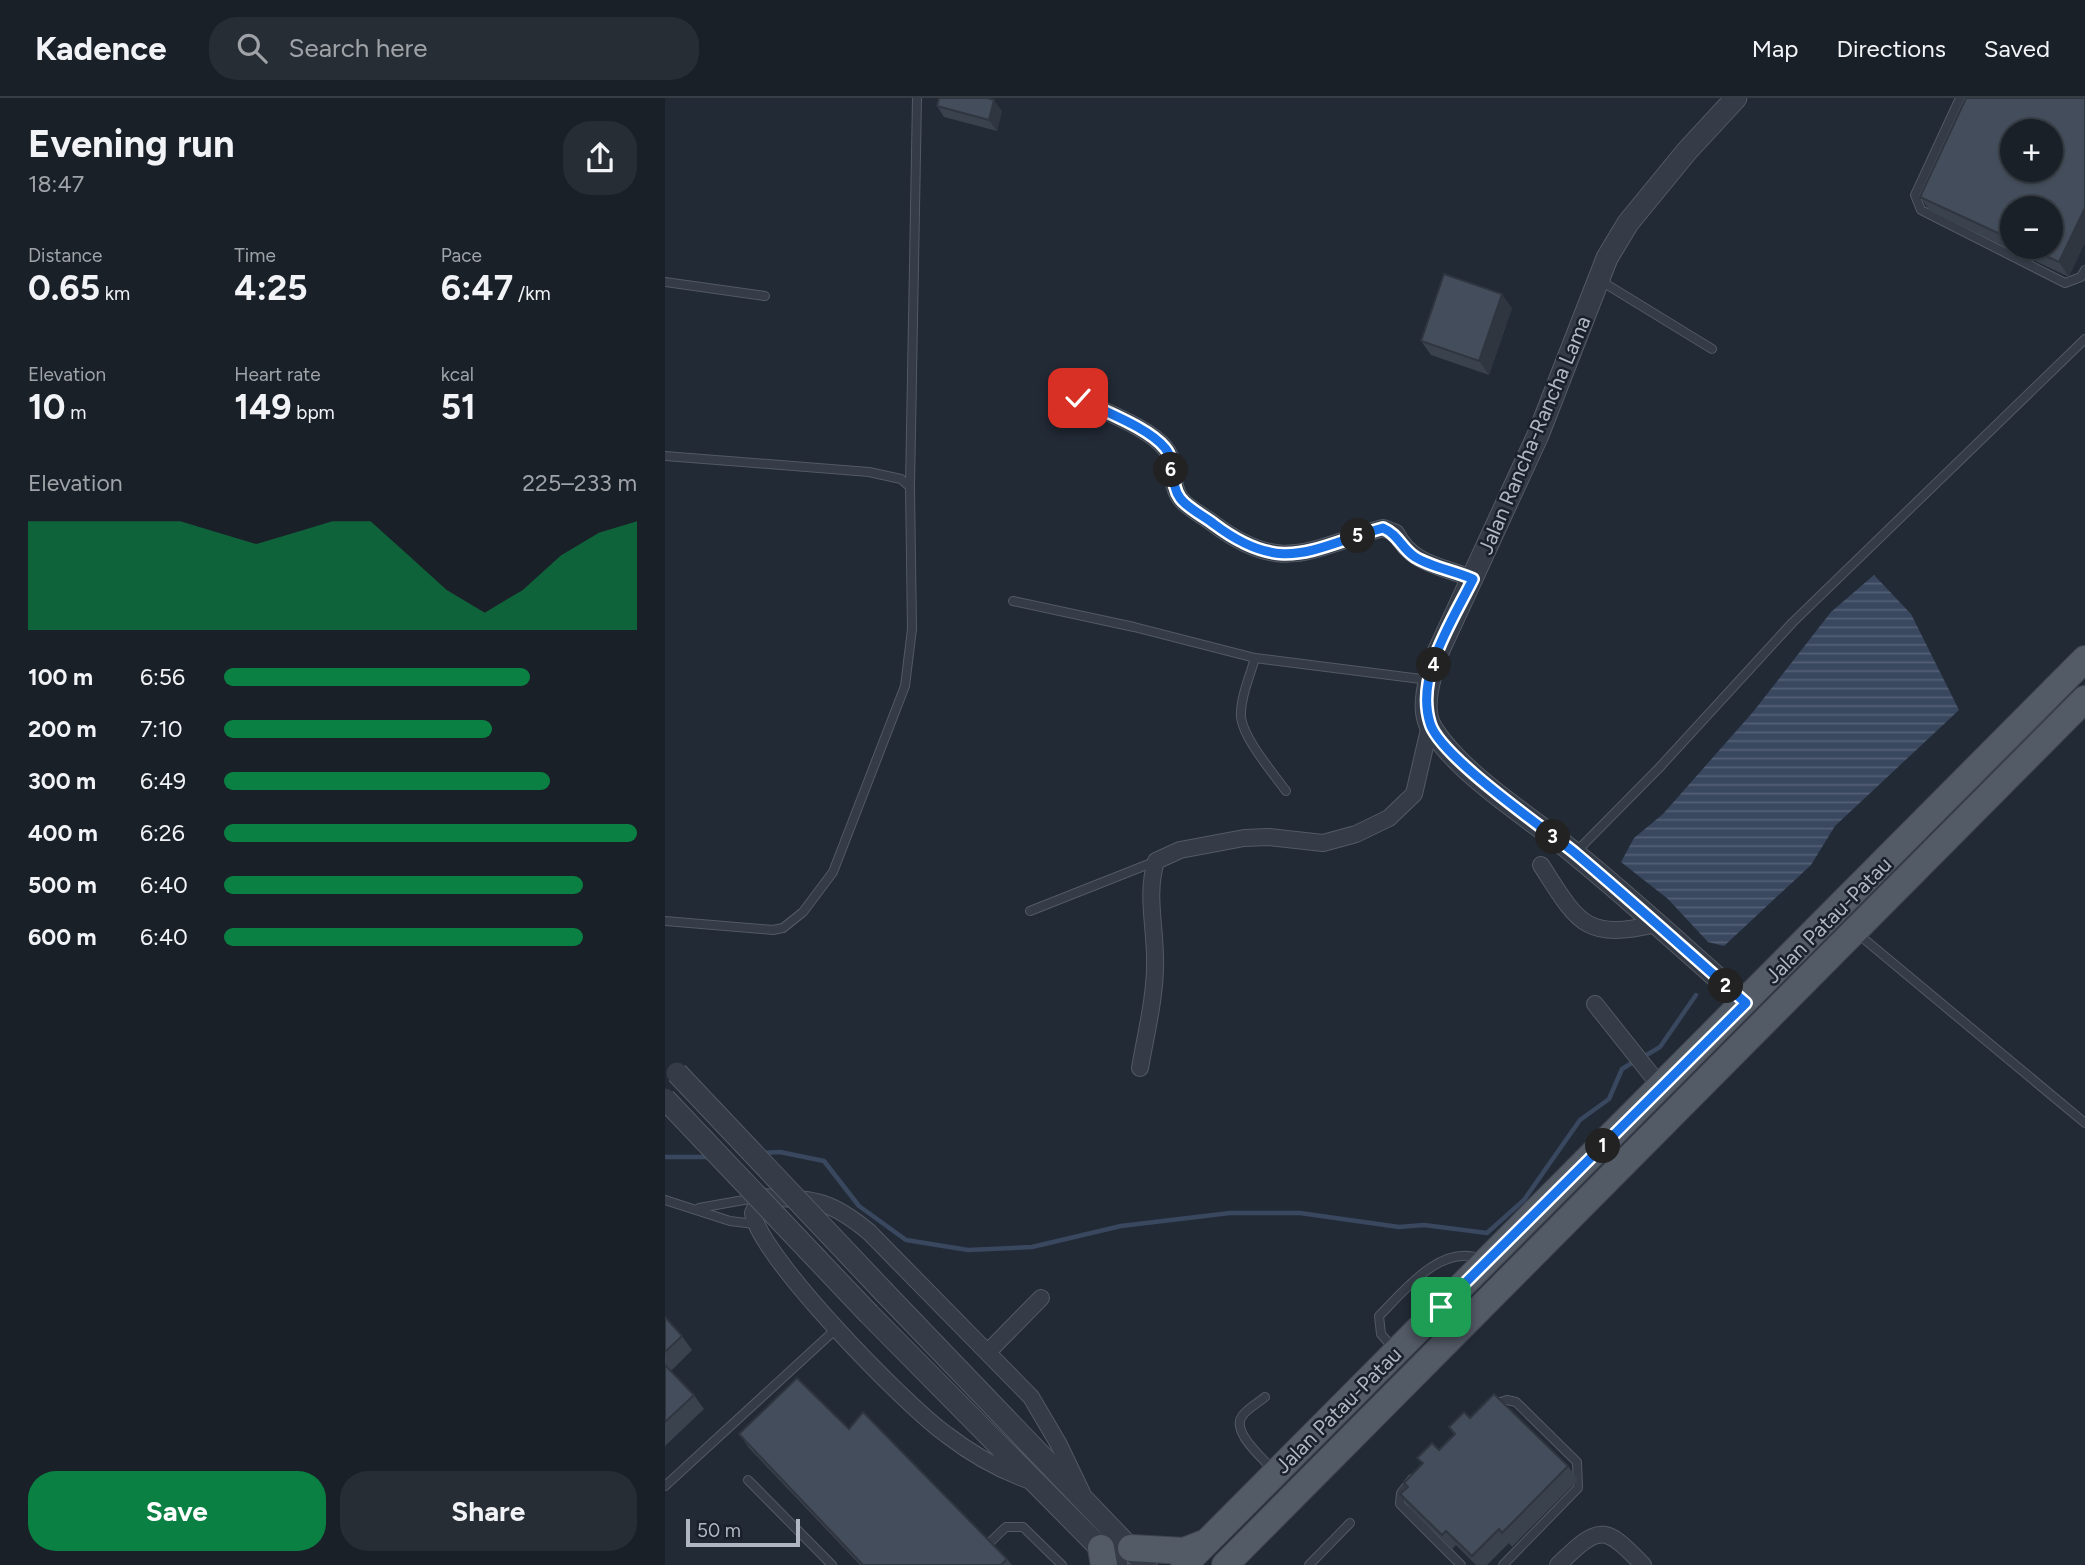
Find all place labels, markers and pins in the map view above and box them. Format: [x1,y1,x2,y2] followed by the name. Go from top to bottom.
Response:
[1048,368,1108,428] pin
[1154,452,1189,488] pin: 6
[1341,518,1375,554] pin: 5
[1417,648,1451,682] pin: 4
[1535,820,1571,854] pin: 3
[1709,968,1743,1004] pin: 2
[1585,1128,1621,1164] pin: 1
[1411,1277,1471,1337] pin

